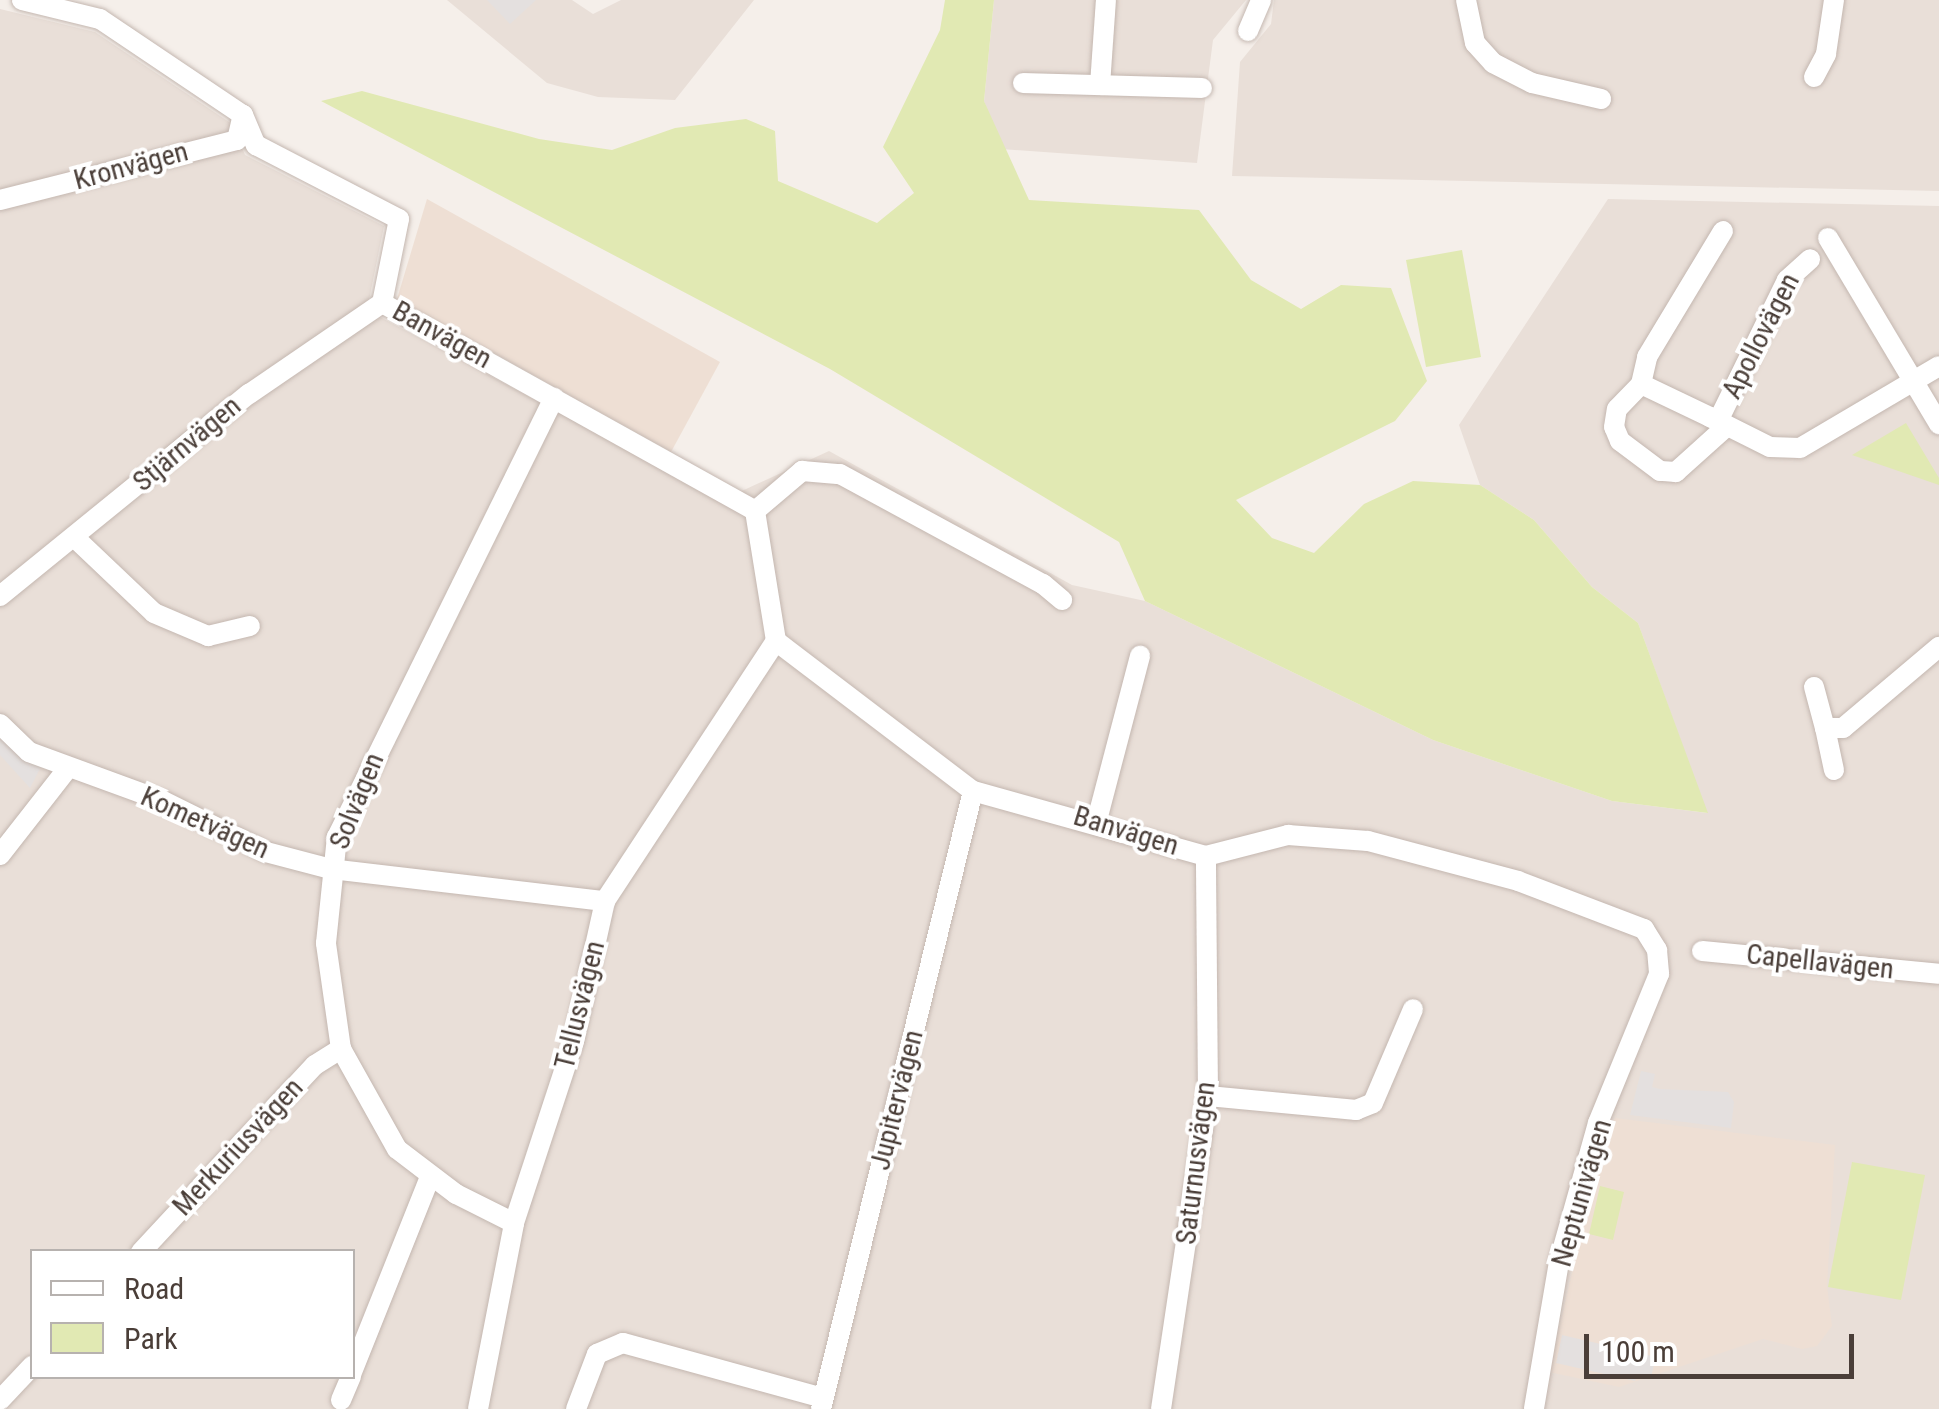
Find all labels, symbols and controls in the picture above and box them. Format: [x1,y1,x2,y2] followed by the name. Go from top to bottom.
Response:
[70,135,192,197] street label: Kronvägen
[1715,268,1807,404] street label: Apollovägen
[387,294,497,376] street label: Banvägen
[126,389,248,499] street label: Stjärnvägen
[323,748,391,854] street label: Solvägen
[136,780,274,866] street label: Kometvägen
[1069,799,1183,863] street label: Banvägen
[548,937,612,1073] street label: Tellusvägen
[1745,938,1895,986] street label: Capellavägen
[863,1026,931,1174] street label: Jupitervägen
[166,1071,310,1223] street label: Merkuriusvägen
[1169,1080,1223,1246] street label: Saturnusvägen
[1545,1115,1619,1271] street label: Neptunivägen
[30,1249,355,1379] legend
[124,1271,184,1306] text: Road
[1589,1314,1859,1376] scale bar
[124,1321,178,1356] text: Park
[1601,1334,1675,1369] text: 100 m

